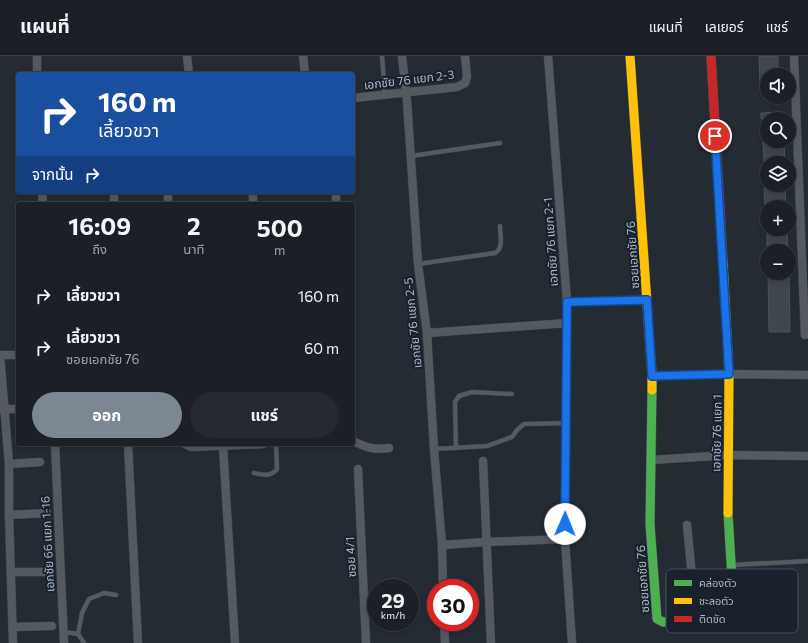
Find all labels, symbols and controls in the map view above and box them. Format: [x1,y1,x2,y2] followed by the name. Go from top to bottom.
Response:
[20,14,70,37] text: แผนที่
[649,18,683,35] text: แผนที่
[705,18,744,35] text: เลเยอร์
[766,18,788,35] text: แชร์
[363,66,455,91] street label: เอกชัย 76 แยก 2-3
[760,68,796,280] map controls
[760,68,796,104] button: sound
[98,84,176,118] text: 160 m
[32,88,84,140] icon: right
[760,112,796,148] button: search
[98,119,159,141] text: เลี้ยวขวา
[698,119,732,153] pin
[704,125,726,147] icon: arrive
[760,156,796,192] button: layers
[81,164,103,186] icon: right
[32,165,73,183] text: จากนั้น
[540,197,560,287] street label: เอกชัย 76 แยก 2-1
[760,200,796,236] button: +
[68,211,131,240] text: 16:09
[187,211,201,240] text: 2
[257,213,303,242] text: 500
[623,221,641,289] street label: ซอยเอกชัย 76
[92,241,107,257] text: ถึง
[183,241,205,257] text: นาที
[274,242,285,258] text: m
[760,244,796,280] button: −
[400,277,424,369] street label: เอกชัย 76 แยก 2-5
[32,285,54,307] icon: right
[66,286,120,304] text: เลี้ยวขวา
[298,287,339,305] text: 160 m
[66,328,120,346] text: เลี้ยวขวา
[32,337,54,359] icon: right
[304,339,339,357] text: 60 m
[66,351,139,367] text: ซอยเอกชัย 76
[32,392,182,438] button: ออก
[190,392,339,438] button: แชร์
[708,394,724,472] street label: เอกชัย 76 แยก 1
[37,496,57,592] street label: เอกชัย 66 แยก 1-16
[544,503,586,545] position arrow
[342,536,358,578] street label: ซอย 4/1
[633,545,651,613] street label: ซอยเอกชัย 76
[666,569,798,633] legend
[699,576,737,589] text: คล่องตัว
[427,579,479,631] speed limit sign: 30
[381,588,405,612] text: 29
[699,594,734,607] text: ชะลอตัว
[381,609,405,621] text: km/h
[699,612,726,625] text: ติดขัด

